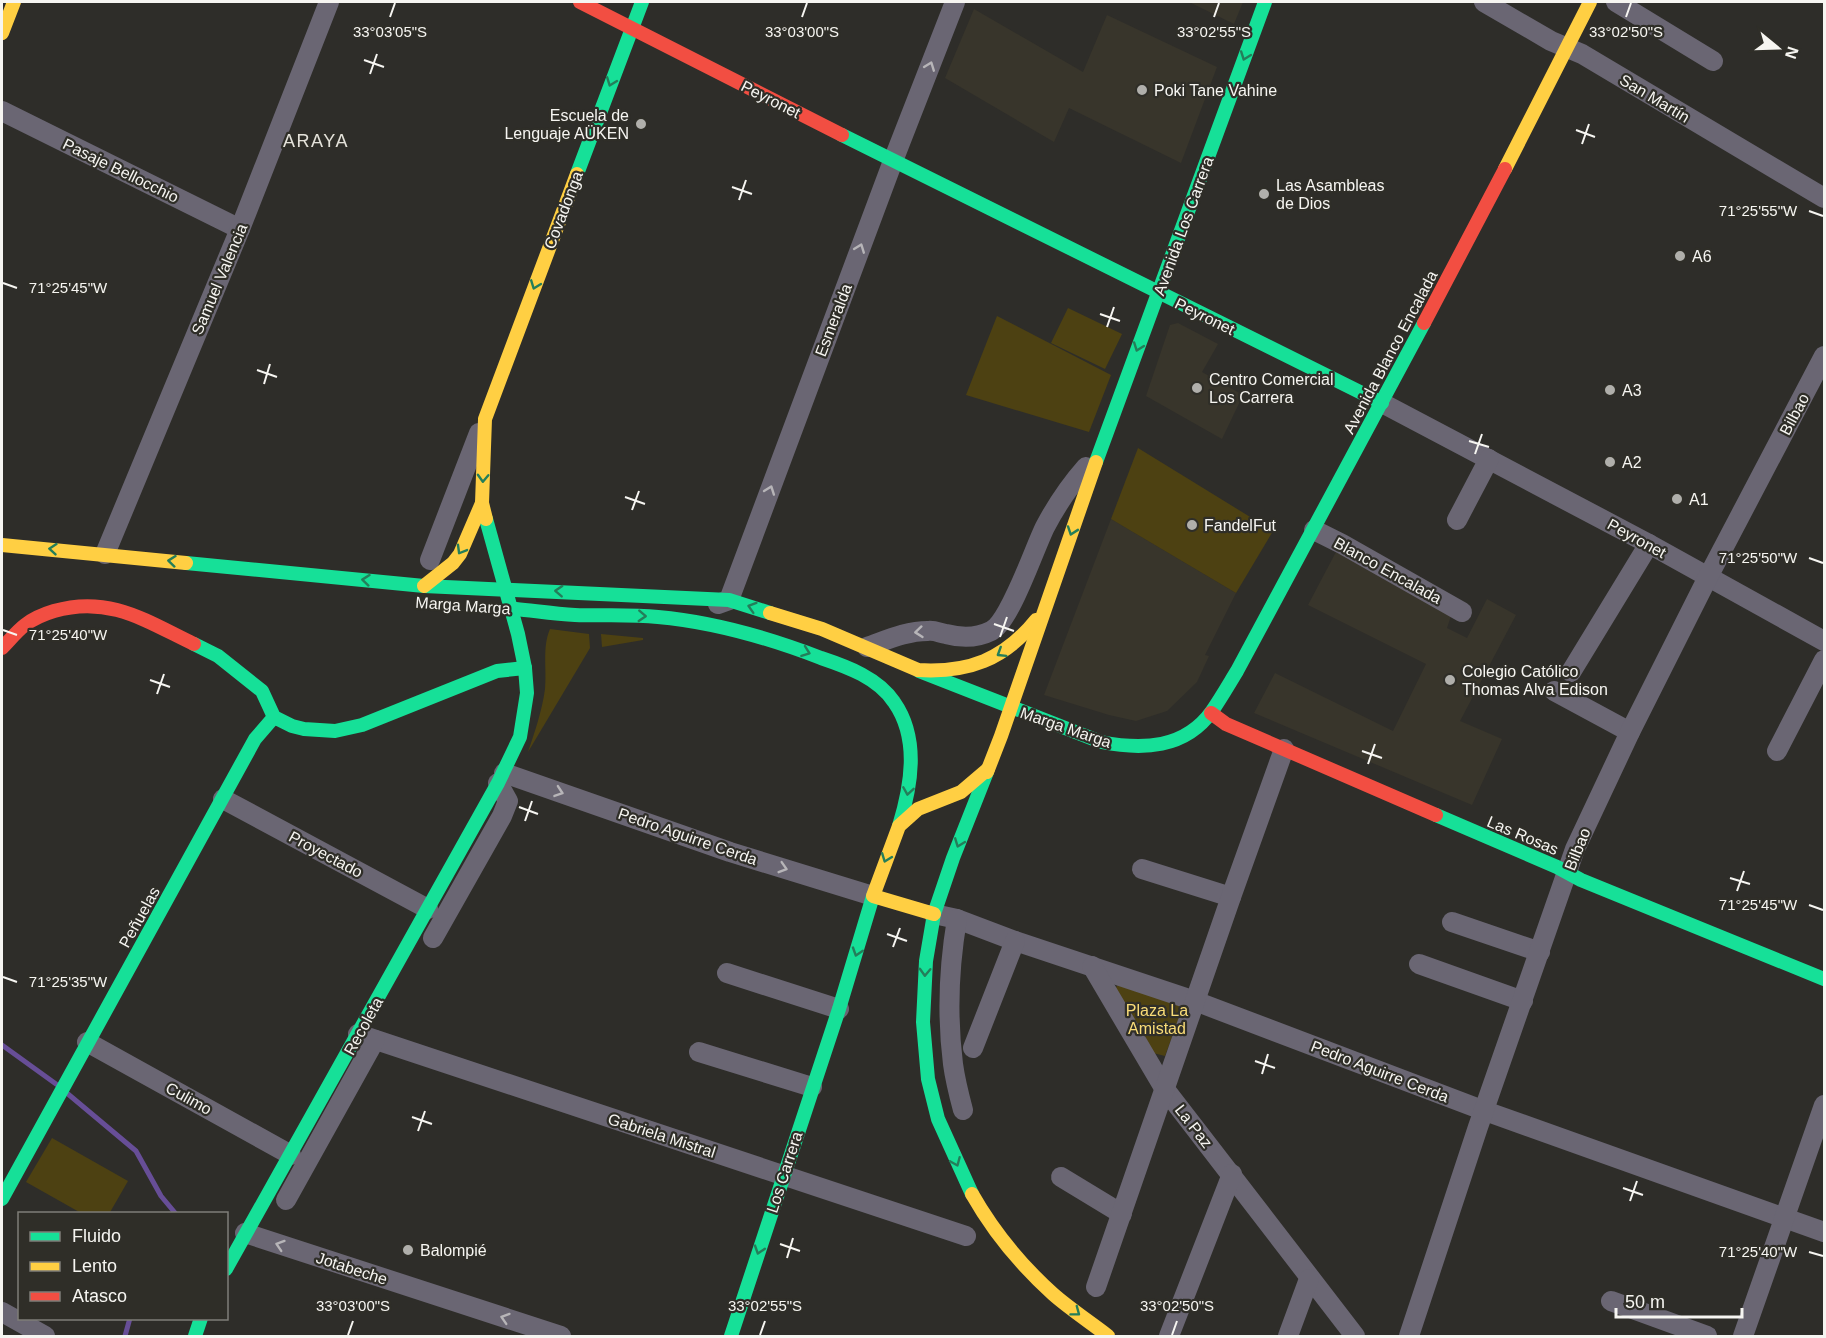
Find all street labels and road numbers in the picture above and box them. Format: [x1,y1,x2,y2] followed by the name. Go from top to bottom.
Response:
[1617,71,1693,126] street label: San Martín
[738,77,804,122] street label: Peyronet
[60,135,181,206] street label: Pasaje Bellocchio
[1150,154,1217,298] street label: Avenida Los Carrera
[541,169,586,251] street label: Covadonga
[188,221,251,337] street label: Samuel Valencia
[1340,268,1441,437] street label: Avenida Blanco Encalada
[812,281,855,359] street label: Esmeralda
[1172,295,1238,338] street label: Peyronet
[1776,391,1812,438] street label: Bilbao
[1605,515,1669,562] street label: Peyronet
[1331,534,1444,607] street label: Blanco Encalada
[415,594,511,617] street label: Marga Marga
[1018,704,1114,751] street label: Marga Marga
[616,805,760,868] street label: Pedro Aguirre Cerda
[1485,813,1561,858] street label: Las Rosas
[1561,825,1594,873] street label: Bilbao
[286,828,366,881] street label: Proyectado
[116,884,163,951] street label: Peñuelas
[341,994,386,1058] street label: Recoleta
[1309,1037,1451,1106] street label: Pedro Aguirre Cerda
[163,1079,215,1118] street label: Culimo
[1172,1101,1216,1151] street label: La Paz
[606,1110,718,1161] street label: Gabriela Mistral
[763,1129,806,1215] street label: Los Carrera
[314,1249,390,1288] street label: Jotabeche

